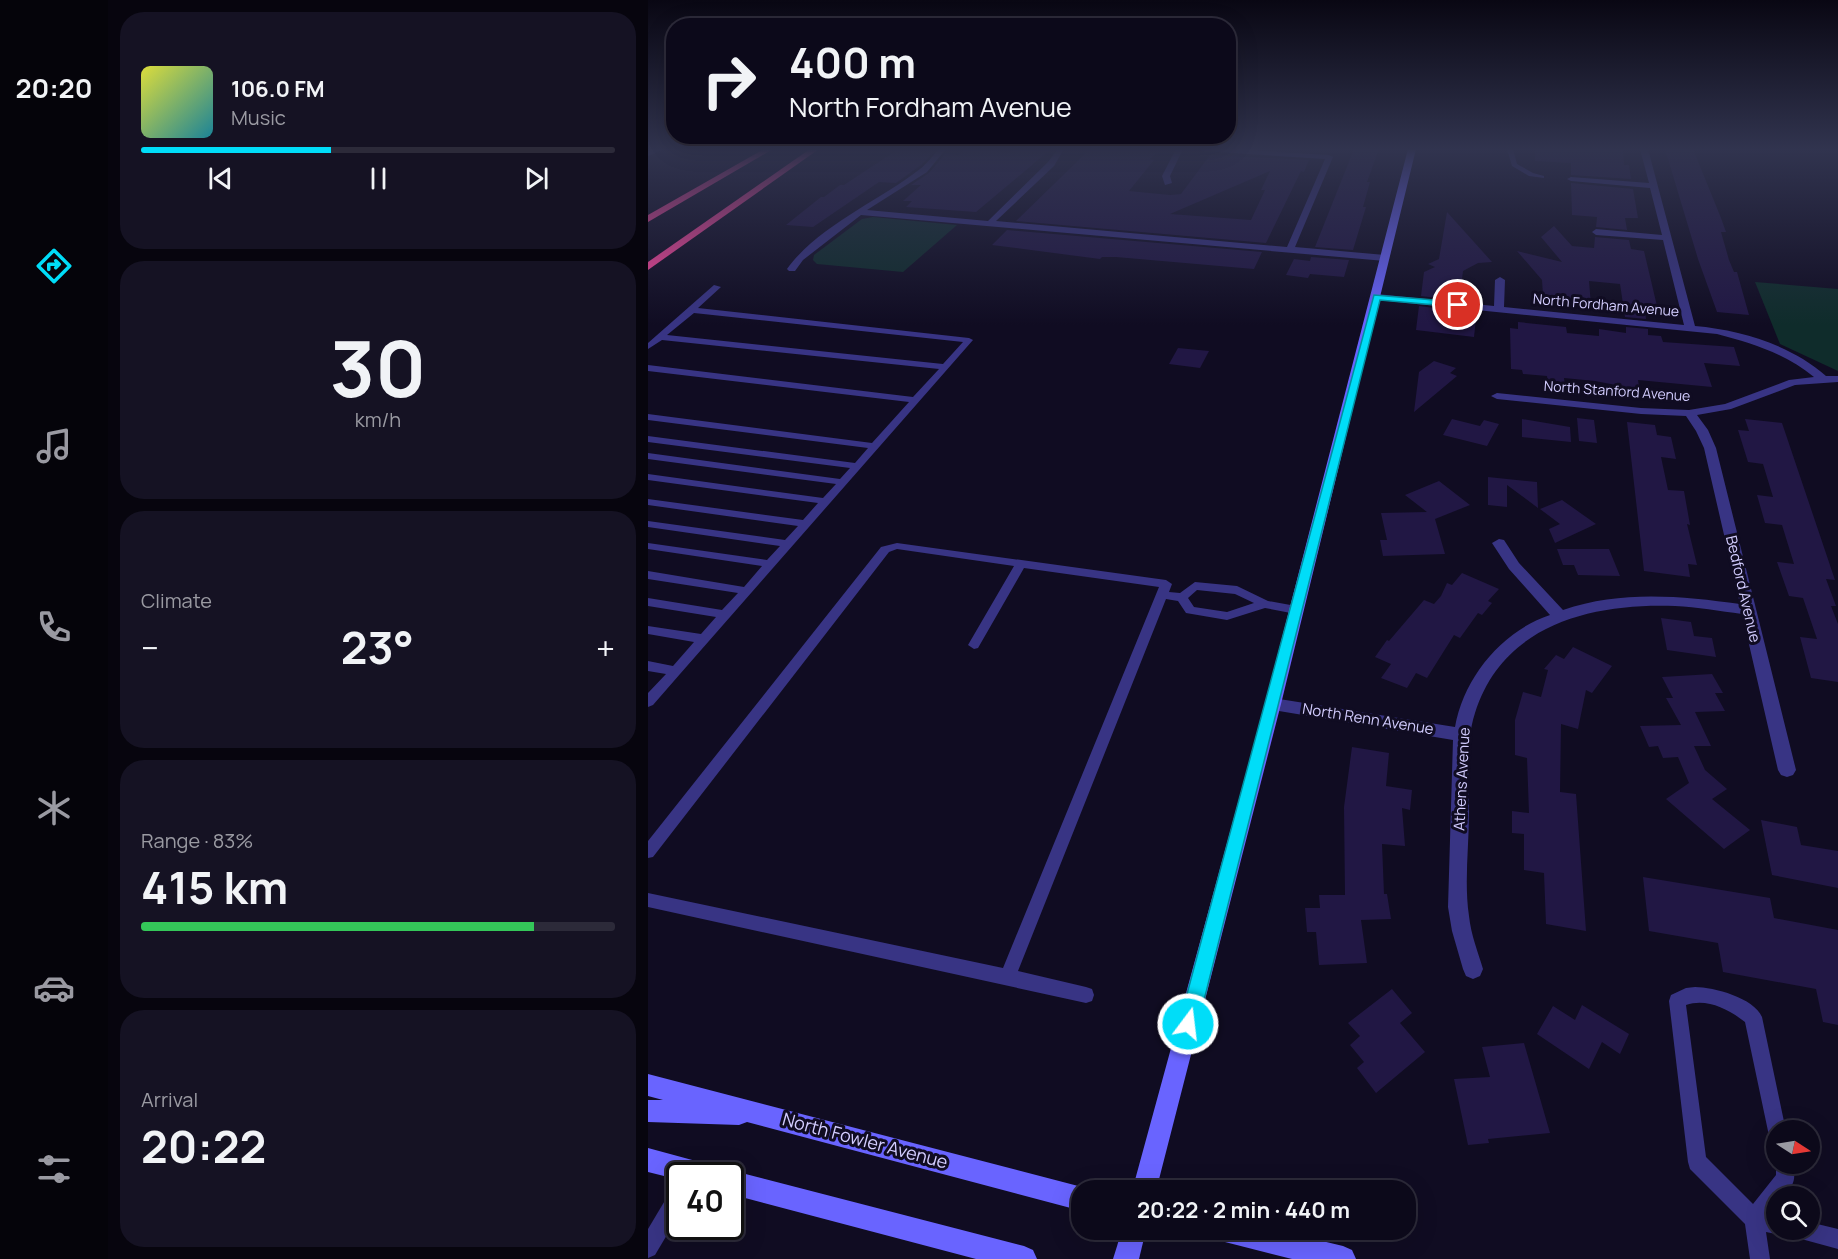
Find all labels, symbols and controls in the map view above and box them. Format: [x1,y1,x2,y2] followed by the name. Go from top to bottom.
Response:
[789,33,916,91] text: 400 m
[690,42,768,120] icon: right
[16,69,92,106] text: 20:20
[231,74,325,104] text: 106.0 FM
[789,88,1072,125] text: North Fordham Avenue
[231,104,286,131] text: Music
[204,162,237,195] icon: previous
[362,162,395,195] icon: pause
[520,162,553,195] icon: next
[33,245,75,287] icon: directions
[1432,279,1483,330] pin
[1441,288,1474,321] icon: arrive
[1532,289,1680,320] street label: North Fordham Avenue
[330,314,426,420] text: 30
[1543,376,1691,405] street label: North Stanford Avenue
[355,406,401,433] text: km/h
[33,425,75,467] icon: music
[1721,533,1766,645] street label: Bedford Avenue
[141,587,212,614] text: Climate
[33,606,75,648] icon: phone
[341,616,414,678] text: 23°
[141,625,159,670] text: −
[596,625,615,670] text: +
[1301,698,1435,739] street label: North Renn Avenue
[1448,726,1475,831] street label: Athens Avenue
[33,787,75,829] icon: climate
[141,827,253,854] text: Range · 83%
[141,856,288,918] text: 415 km
[33,967,75,1009] icon: car
[1156,992,1220,1056] position arrow
[141,1086,198,1113] text: Arrival
[780,1106,951,1174] street label: North Fowler Avenue
[141,1115,266,1177] text: 20:22
[1766,1120,1820,1174] north arrow
[1766,1120,1820,1240] map controls
[33,1148,75,1190] icon: filters
[666,1162,744,1240] speed limit sign: 40
[1766,1186,1820,1240] button: search
[1137,1195,1350,1225] text: 20:22 · 2 min · 440 m

